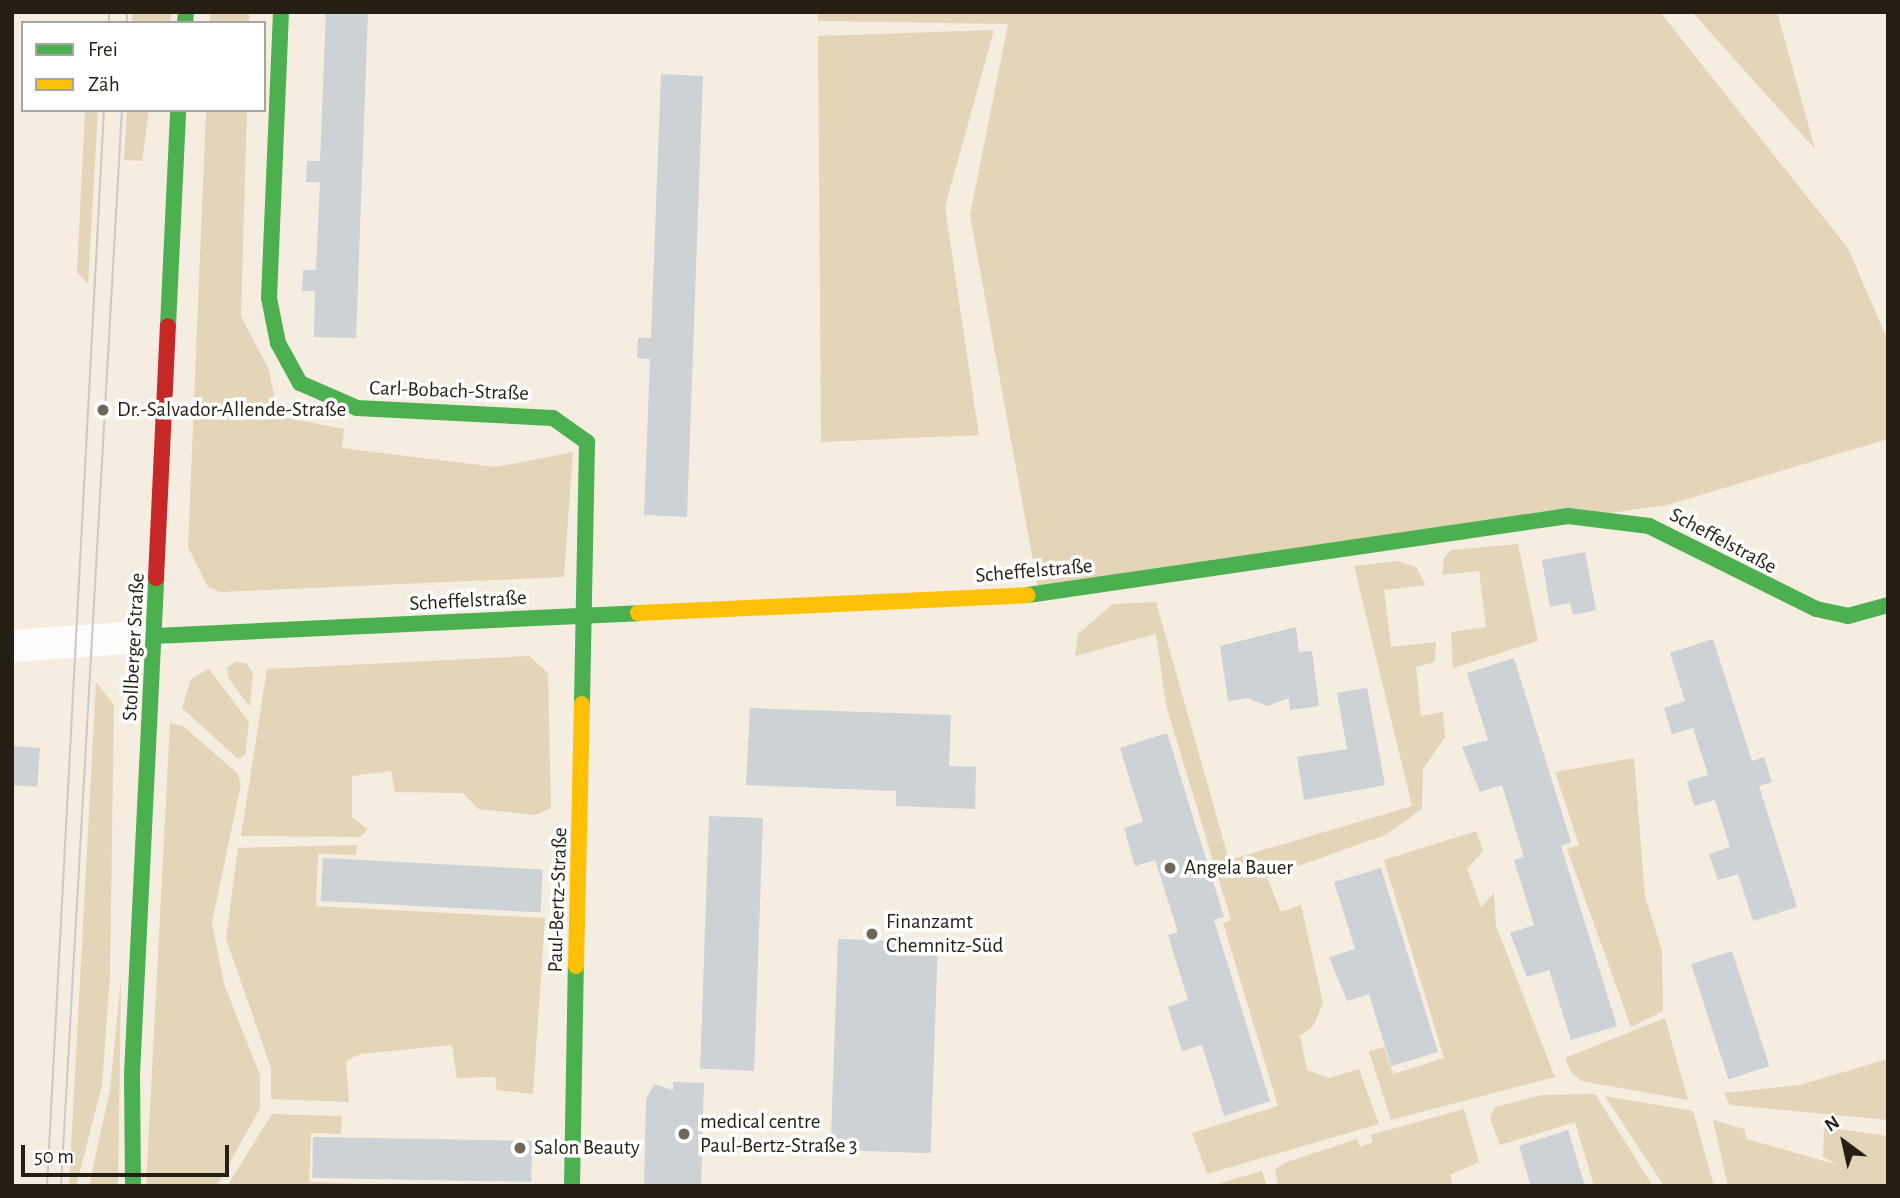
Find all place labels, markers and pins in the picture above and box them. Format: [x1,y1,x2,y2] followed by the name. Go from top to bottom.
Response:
[117,397,346,423] place label: Dr.-Salvador-Allende-Straße
[95,402,111,418] marker: Dr.-Salvador-Allende-Straße
[1184,855,1293,881] place label: Angela Bauer
[1162,860,1178,876] marker: Angela Bauer
[886,909,1003,959] place label: Finanzamt Chemnitz-Süd
[864,926,880,942] marker: Finanzamt Chemnitz-Süd
[700,1109,857,1159] place label: medical centre Paul-Bertz-Straße 3
[674,1124,694,1144] marker: medical centre Paul-Bertz-Straße 3
[534,1135,640,1161] place label: Salon Beauty
[512,1140,528,1156] marker: Salon Beauty

